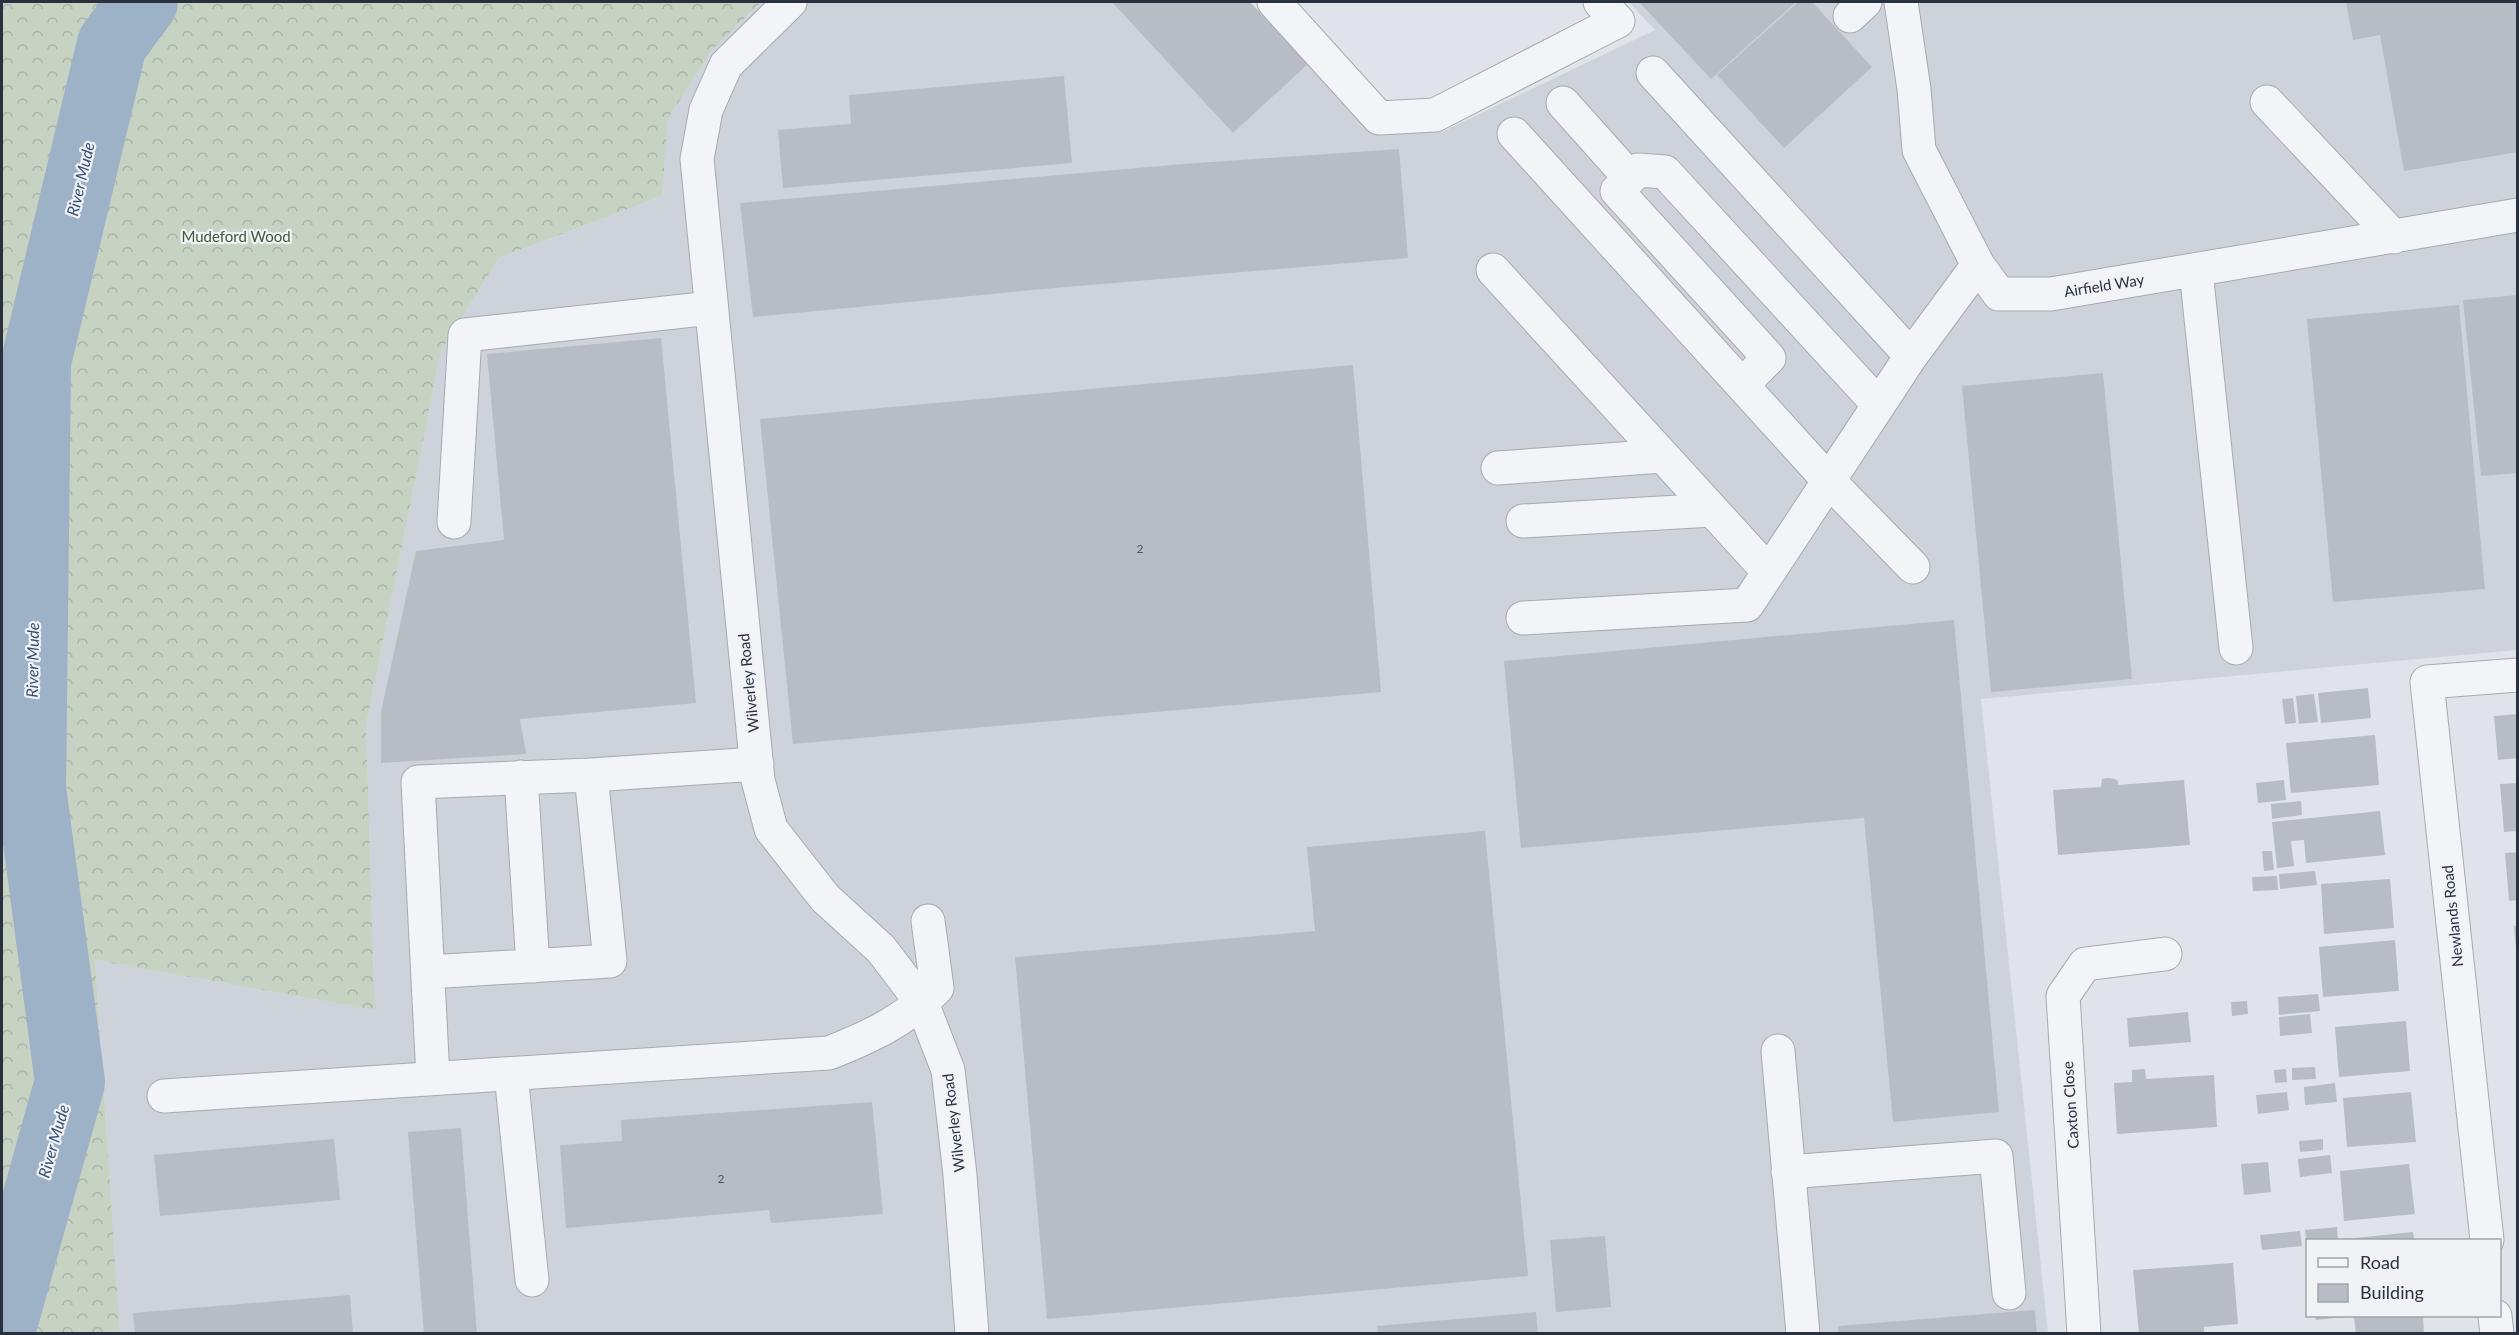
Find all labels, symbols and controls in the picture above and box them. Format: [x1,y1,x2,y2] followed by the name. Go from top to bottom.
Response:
[62,140,98,218] water label: River Mude
[181,227,291,245] park label: Mudeford Wood
[2063,270,2146,300] street label: Airfield Way
[1137,541,1144,556] house number: 2
[22,622,42,698] water label: River Mude
[734,633,762,733] street label: Wilverley Road
[2438,864,2466,968] street label: Newlands Road
[2058,1061,2082,1149] street label: Caxton Close
[938,1073,968,1173] street label: Wilverley Road
[34,1102,73,1180] water label: River Mude
[718,1171,725,1186] house number: 2
[2306,1239,2501,1317] legend
[2360,1251,2400,1273] text: Road
[2360,1281,2424,1303] text: Building

